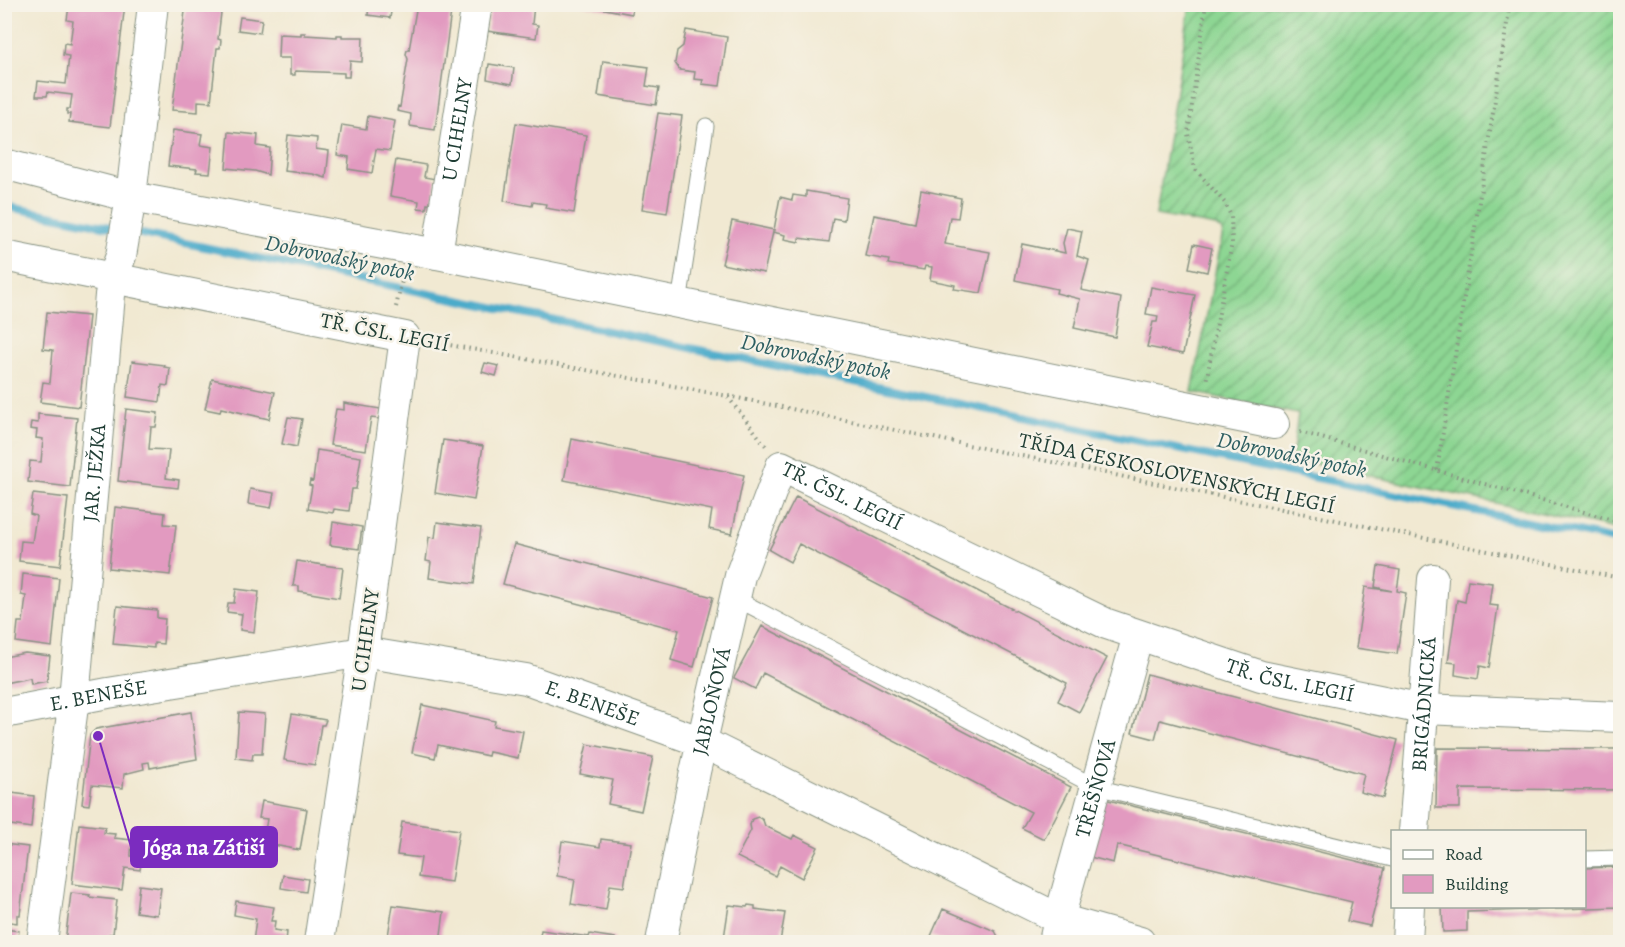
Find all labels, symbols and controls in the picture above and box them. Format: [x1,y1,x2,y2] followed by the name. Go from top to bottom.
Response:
[435,75,479,183] street label: U CIHELNY
[262,227,418,289] water label: Dobrovodský potok
[318,306,452,358] street label: TŘ. ČSL. LEGIÍ
[738,326,894,388] water label: Dobrovodský potok
[76,422,113,523] street label: JAR. JEŽKA
[1214,424,1370,486] water label: Dobrovodský potok
[1016,426,1338,520] street label: TŘÍDA ČESKOSLOVENSKÝCH LEGIÍ
[777,455,907,537] street label: TŘ. ČSL. LEGIÍ
[344,586,386,693] street label: U CIHELNY
[1405,635,1443,773] street label: BRIGÁDNICKÁ
[685,644,737,758] street label: JABLOŇOVÁ
[1222,651,1357,709] street label: TŘ. ČSL. LEGIÍ
[47,673,149,718] street label: E. BENEŠE
[541,673,644,733] street label: E. BENEŠE
[1068,735,1123,841] street label: TŘEŠŇOVÁ
[131,827,277,867] callout: Jóga na Zátiší
[1391,830,1586,908] legend
[143,833,265,863] text: Jóga na Zátiší
[1445,842,1483,866] text: Road
[1445,872,1509,896] text: Building

